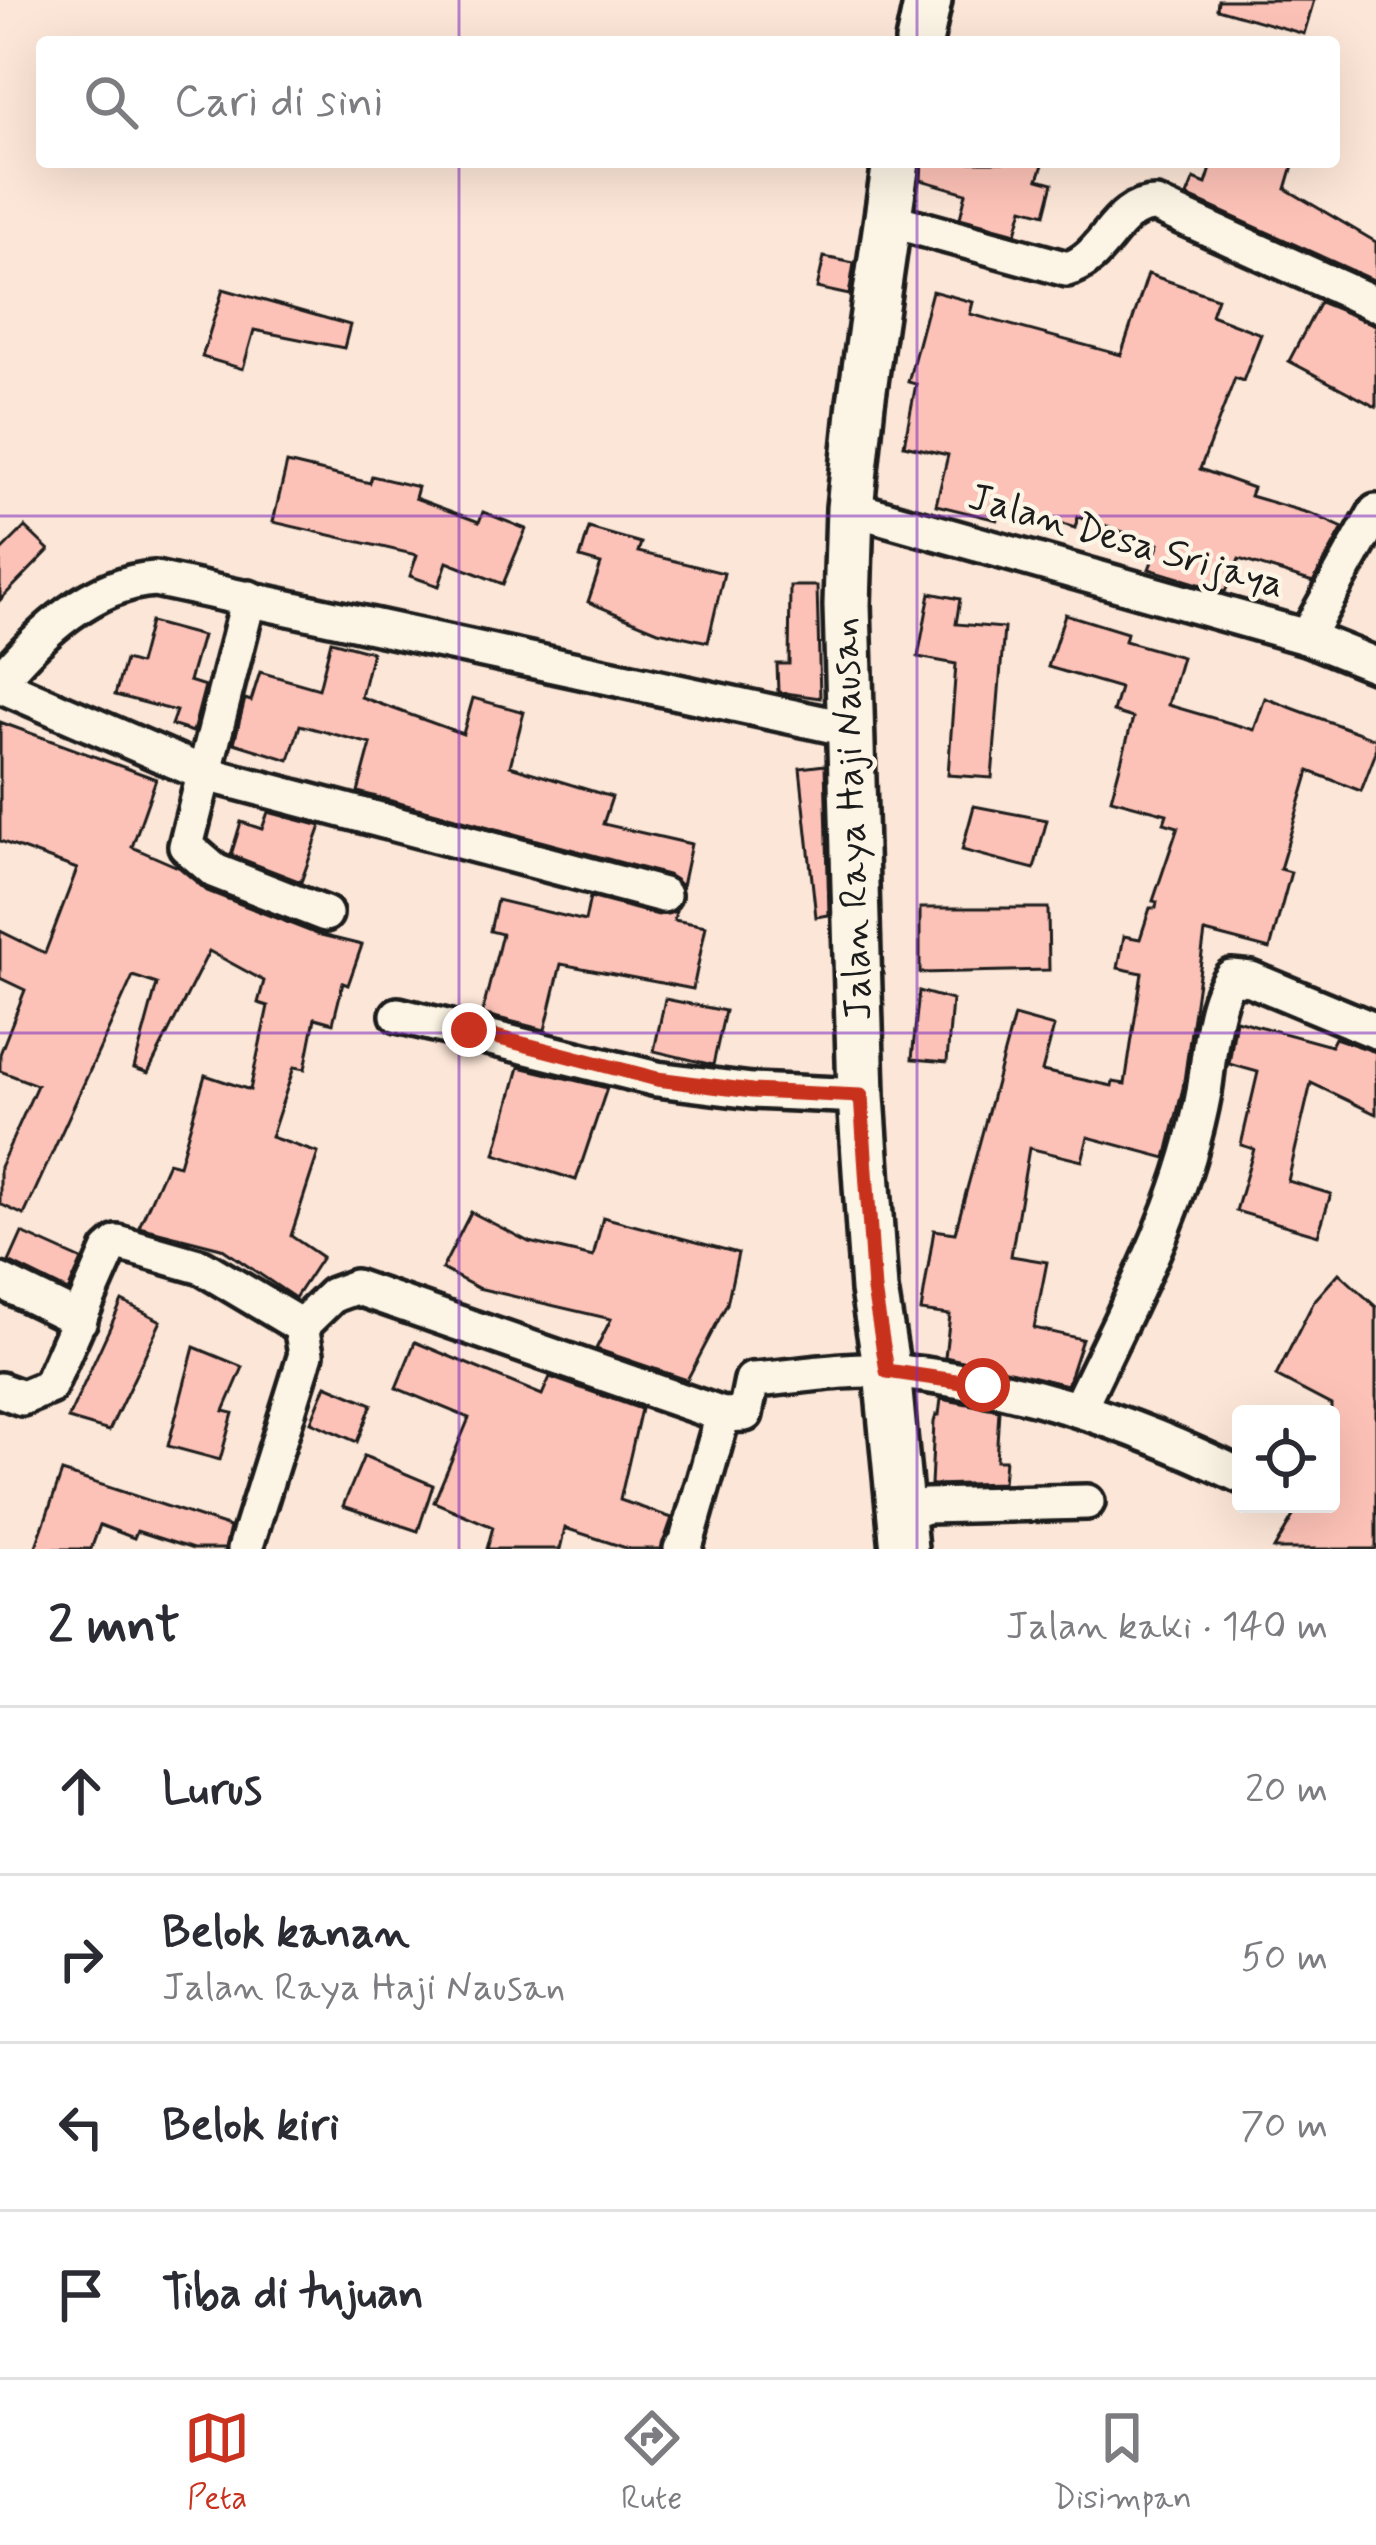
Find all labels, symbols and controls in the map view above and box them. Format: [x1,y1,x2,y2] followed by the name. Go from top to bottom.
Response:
[36,36,1340,168] search box
[78,69,144,135] icon: search
[174,73,383,132] text: Cari di sini
[962,473,1290,611] street label: Jalan Desa Srijaya
[820,617,886,1021] street label: Jalan Raya Haji Nausan
[442,1003,496,1057] route end
[956,1358,1010,1412] route start
[1232,1405,1340,1513] map controls
[1232,1405,1340,1513] button: locate
[48,1594,180,1660] text: 2 mnt
[1006,1602,1328,1653] text: Jalan kaki · 140 m
[48,1758,114,1824] icon: ahead
[162,1761,262,1820] text: Lurus
[1245,1765,1328,1816] text: 20 m
[162,1904,410,1963] text: Belok kanan
[48,1926,114,1992] icon: right
[1241,1933,1328,1984] text: 50 m
[162,1963,565,2014] text: Jalan Raya Haji Nausan
[48,2094,114,2160] icon: left
[162,2097,339,2156] text: Belok kiri
[1240,2101,1328,2152] text: 70 m
[48,2262,114,2328] icon: arrive
[162,2265,424,2324] text: Tiba di tujuan
[184,2405,250,2521] tab: Peta
[619,2405,685,2521] tab: Rute
[1053,2405,1192,2521] tab: Disimpan

